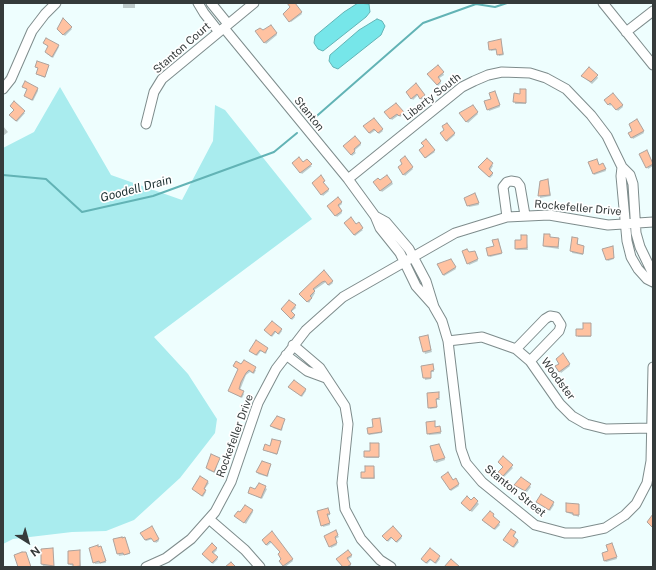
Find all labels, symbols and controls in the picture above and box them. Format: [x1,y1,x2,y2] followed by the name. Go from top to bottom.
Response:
[151,20,213,76] street label: Stanton Court
[401,70,463,124] street label: Liberty South
[291,94,327,134] street label: Stanton
[99,173,173,205] water label: Goodell Drain
[534,198,622,218] street label: Rockefeller Drive
[538,355,578,403] street label: Woodster
[214,393,256,479] street label: Rockefeller Drive
[482,462,548,520] street label: Stanton Street
[8,522,48,562] north arrow
[28,544,42,559] text: N

